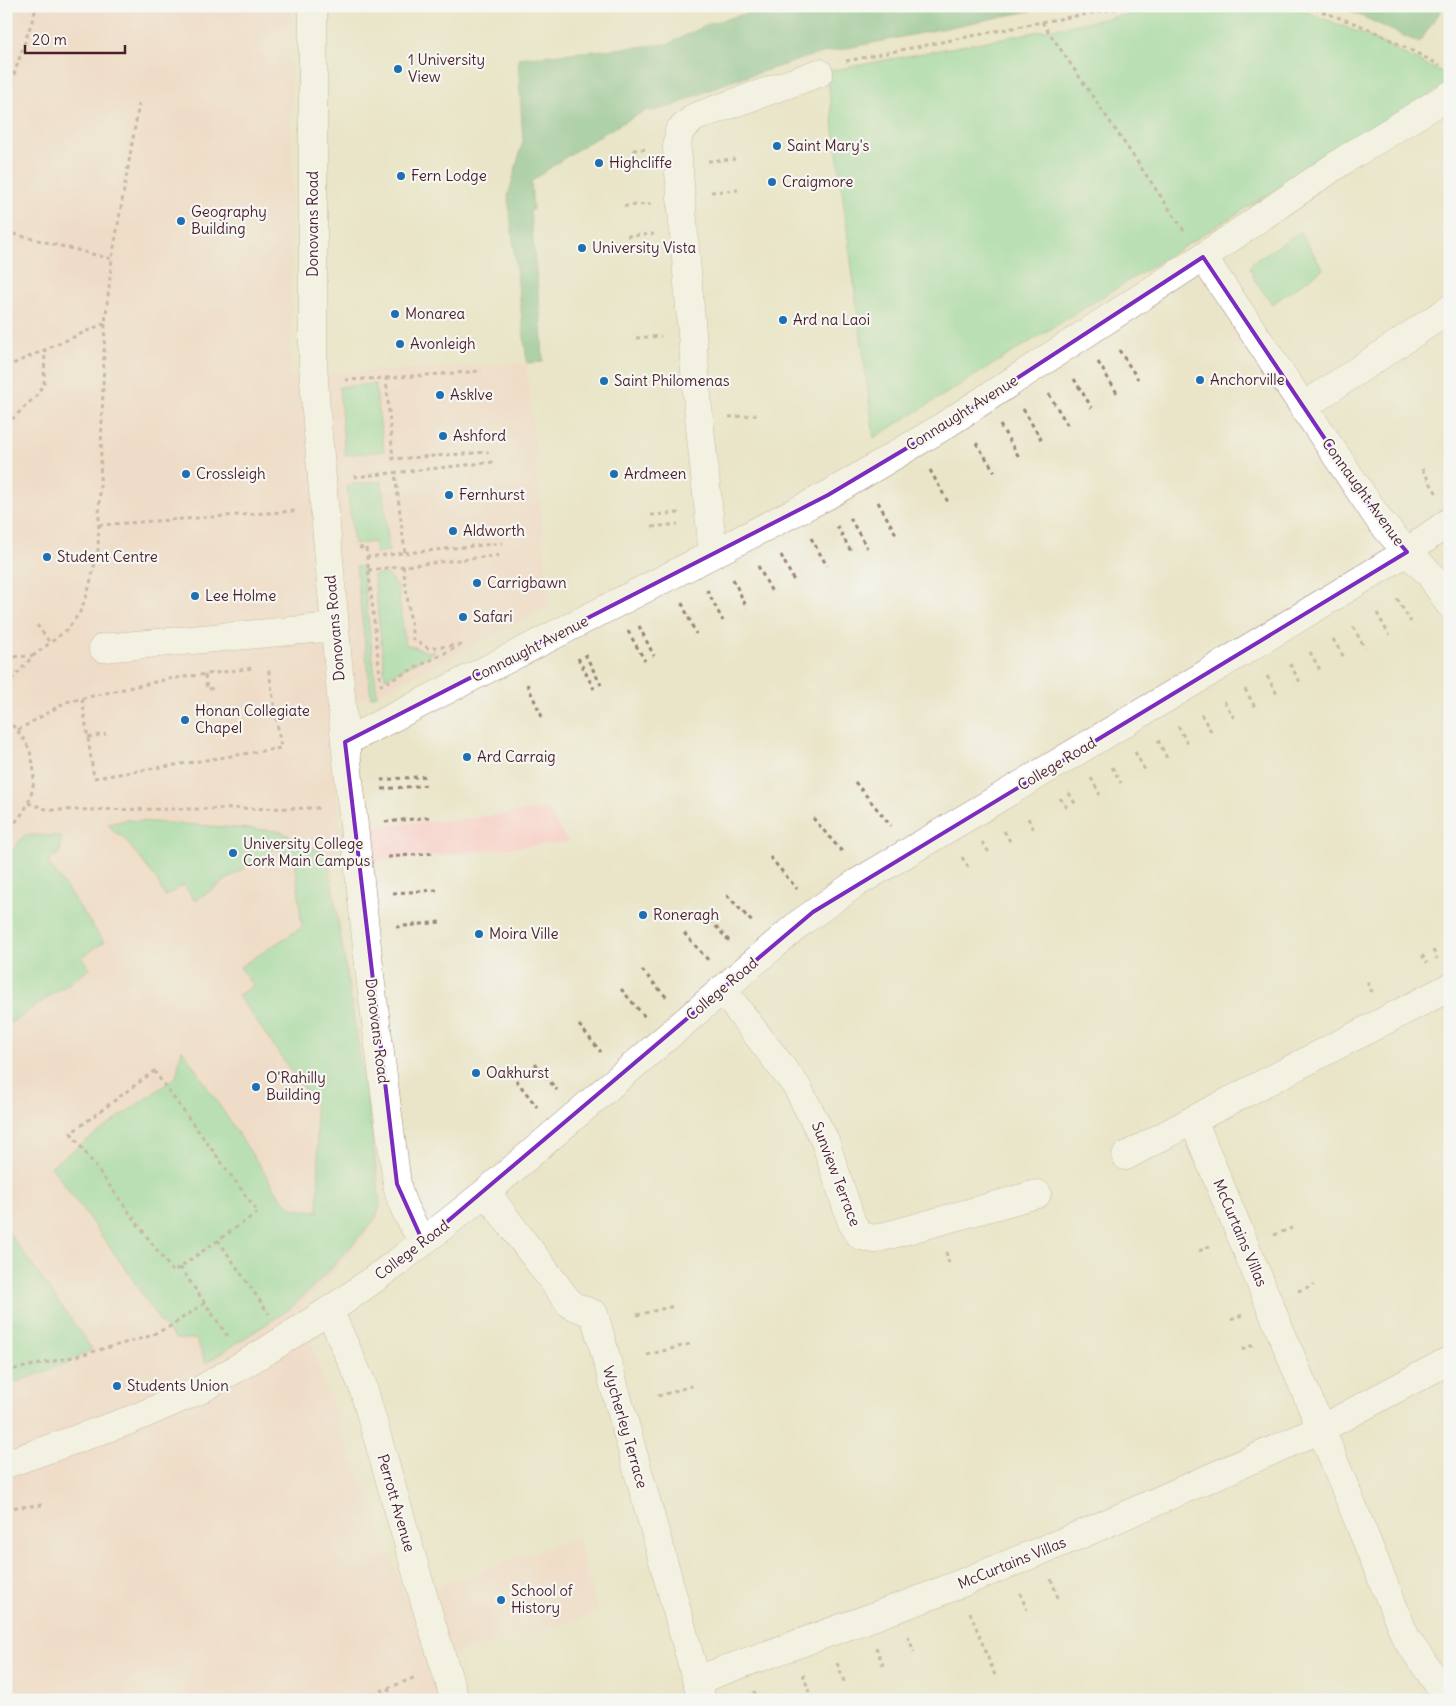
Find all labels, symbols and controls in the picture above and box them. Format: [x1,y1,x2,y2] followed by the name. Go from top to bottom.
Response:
[25,22,125,54] scale bar
[32,30,67,49] text: 20 m
[408,50,485,86] place label: 1 University View
[392,63,404,75] marker: 1 University View
[787,136,870,155] place label: Saint Mary's
[771,140,783,152] marker: Saint Mary's
[609,153,672,172] place label: Highcliffe
[593,157,605,169] marker: Highcliffe
[411,166,487,185] place label: Fern Lodge
[395,170,407,182] marker: Fern Lodge
[303,171,322,277] street label: Donovans Road
[782,172,853,191] place label: Craigmore
[766,176,778,188] marker: Craigmore
[191,202,267,238] place label: Geography Building
[175,215,187,227] marker: Geography Building
[592,238,697,257] place label: University Vista
[576,242,588,254] marker: University Vista
[405,304,465,323] place label: Monarea
[389,308,401,320] marker: Monarea
[793,310,870,329] place label: Ard na Laoi
[777,314,789,326] marker: Ard na Laoi
[410,334,476,353] place label: Avonleigh
[394,338,406,350] marker: Avonleigh
[902,370,1021,455] street label: Connaught Avenue
[1210,370,1285,389] place label: Anchorville
[614,371,730,390] place label: Saint Philomenas
[1194,374,1206,386] marker: Anchorville
[598,375,610,387] marker: Saint Philomenas
[450,385,493,404] place label: Asklve
[434,389,446,401] marker: Asklve
[453,426,506,445] place label: Ashford
[437,430,449,442] marker: Ashford
[1318,434,1409,549] street label: Connaught Avenue
[196,464,266,483] place label: Crossleigh
[624,464,687,483] place label: Ardmeen
[180,468,192,480] marker: Crossleigh
[608,468,620,480] marker: Ardmeen
[459,485,525,504] place label: Fernhurst
[443,489,455,501] marker: Fernhurst
[463,521,525,540] place label: Aldworth
[447,525,459,537] marker: Aldworth
[57,547,158,566] place label: Student Centre
[41,551,53,563] marker: Student Centre
[487,573,567,592] place label: Carrigbawn
[320,574,349,682] street label: Donovans Road
[471,577,483,589] marker: Carrigbawn
[205,586,276,605] place label: Lee Holme
[189,590,201,602] marker: Lee Holme
[473,607,513,626] place label: Safari
[457,611,469,623] marker: Safari
[468,611,591,686] street label: Connaught Avenue
[195,701,310,737] place label: Honan Collegiate Chapel
[179,714,191,726] marker: Honan Collegiate Chapel
[1014,733,1100,794] street label: College Road
[477,747,556,766] place label: Ard Carraig
[461,751,473,763] marker: Ard Carraig
[243,834,371,870] place label: University College Cork Main Campus
[227,847,239,859] marker: University College Cork Main Campus
[653,905,719,924] place label: Roneragh
[637,909,649,921] marker: Roneragh
[489,924,558,943] place label: Moira Ville
[473,928,485,940] marker: Moira Ville
[682,953,762,1024] street label: College Road
[362,977,393,1085] street label: Donovans Road
[486,1063,549,1082] place label: Oakhurst
[470,1067,482,1079] marker: Oakhurst
[266,1068,326,1104] place label: O'Rahilly Building
[250,1081,262,1093] marker: O'Rahilly Building
[808,1119,865,1229] street label: Sunview Terrace
[1209,1176,1272,1290] street label: McCurtains Villas
[371,1215,453,1284] street label: College Road
[599,1363,652,1490] street label: Wycherley Terrace
[127,1376,229,1395] place label: Students Union
[111,1380,123,1392] marker: Students Union
[373,1452,420,1554] street label: Perrott Avenue
[955,1532,1069,1593] street label: McCurtains Villas
[511,1581,574,1617] place label: School of History
[495,1594,507,1606] marker: School of History

